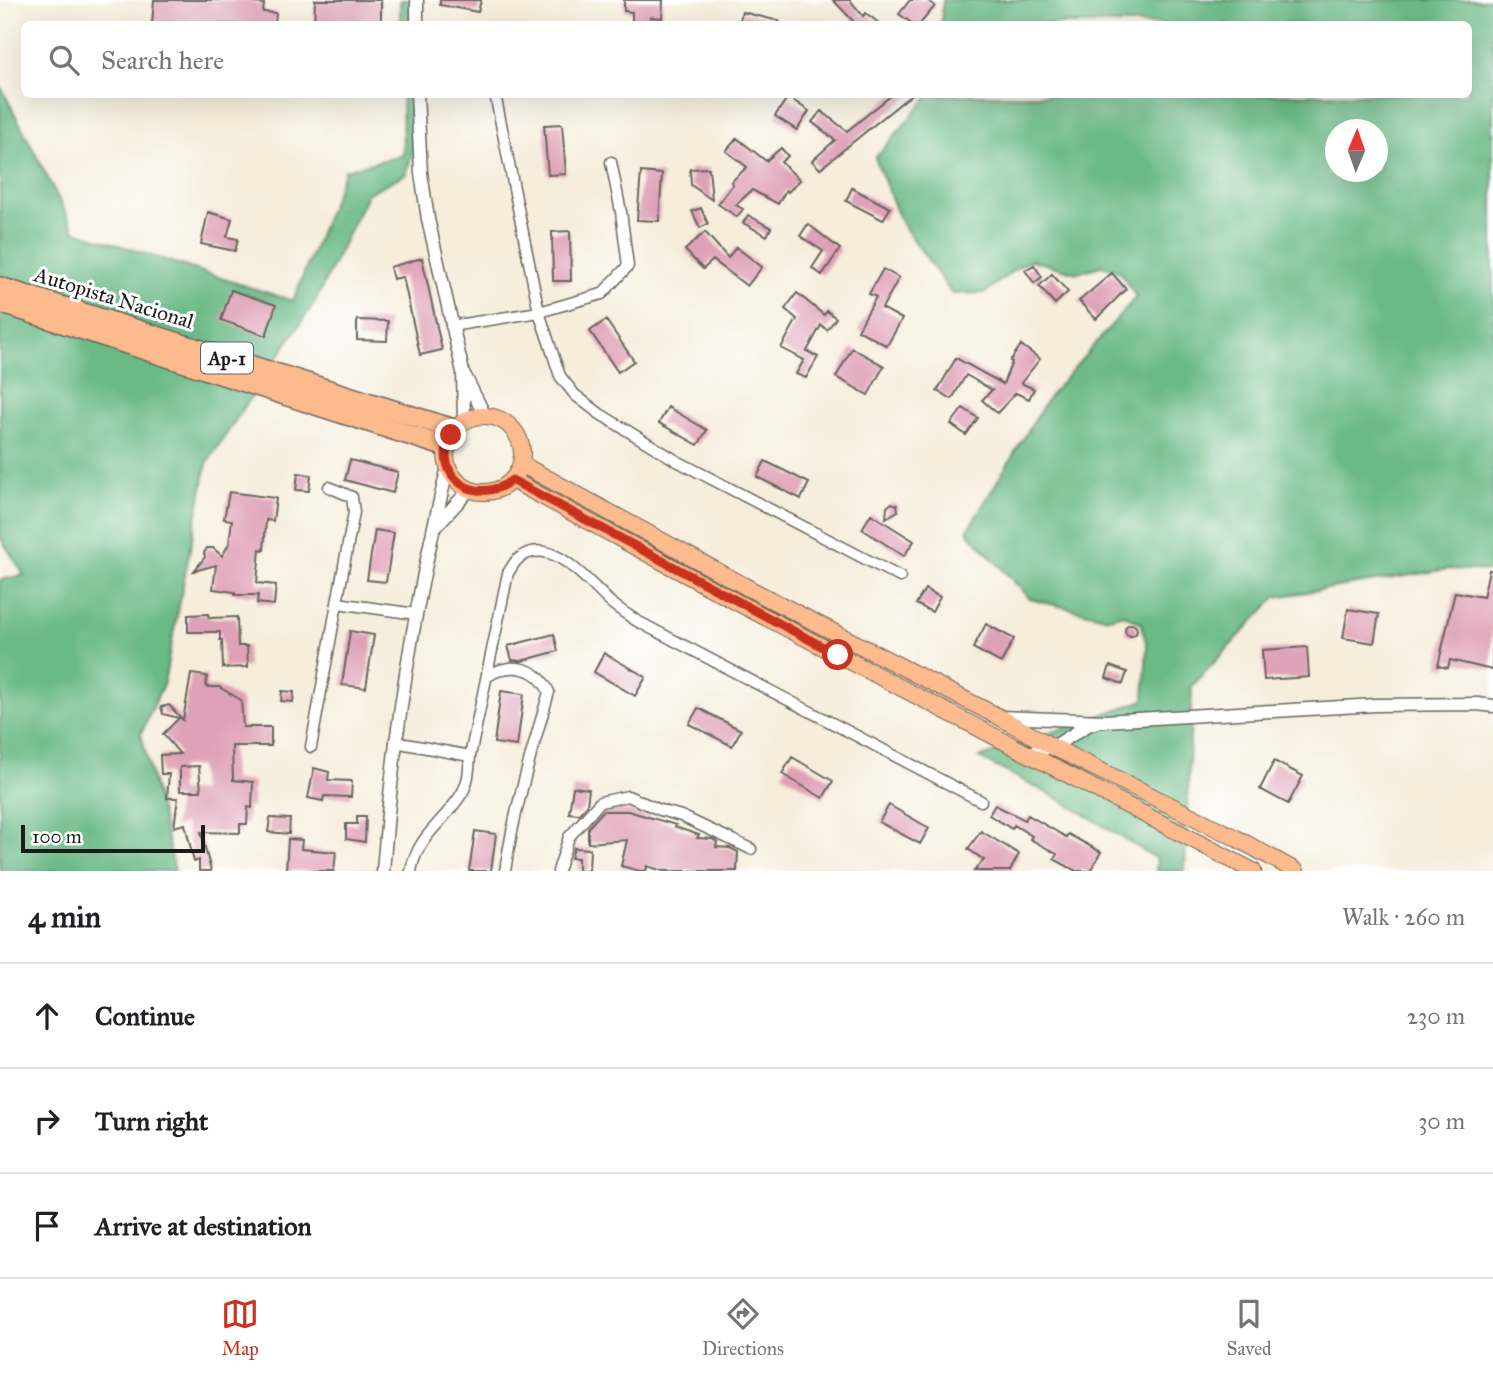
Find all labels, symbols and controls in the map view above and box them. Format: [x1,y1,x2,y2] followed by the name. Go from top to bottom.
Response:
[21,21,1472,98] search box
[45,41,83,79] icon: search
[101,44,224,76] text: Search here
[1325,119,1388,182] north arrow
[30,261,197,335] street label: Autopista Nacional
[201,342,253,374] road number: Ap-1
[435,419,466,450] route end
[822,639,853,670] route start
[21,822,205,854] scale bar
[32,825,82,848] text: 100 m
[28,899,101,935] text: 4 min
[1342,903,1465,931] text: Walk · 260 m
[28,997,66,1035] icon: ahead
[95,1000,195,1032] text: Continue
[1407,1002,1465,1030] text: 230 m
[28,1102,66,1140] icon: right
[95,1105,208,1137] text: Turn right
[1418,1107,1465,1135] text: 30 m
[28,1207,66,1245] icon: arrive
[95,1210,312,1242] text: Arrive at destination
[221,1295,259,1360] tab: Map
[702,1295,784,1360] tab: Directions
[1227,1295,1272,1360] tab: Saved

